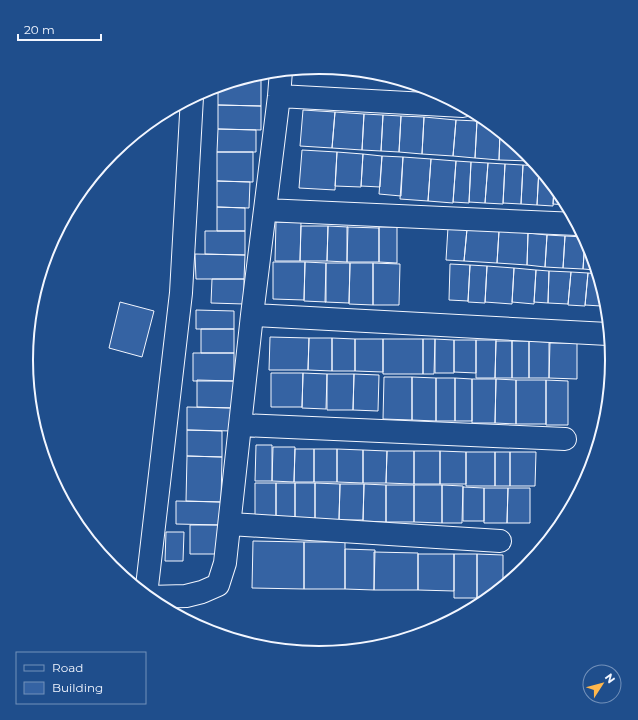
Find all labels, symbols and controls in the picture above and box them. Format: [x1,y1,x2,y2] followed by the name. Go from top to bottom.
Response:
[18,16,101,42] scale bar
[24,22,55,37] text: 20 m
[16,652,146,704] legend
[52,660,83,675] text: Road
[582,664,622,704] north arrow
[602,670,618,686] text: N
[52,680,103,695] text: Building

